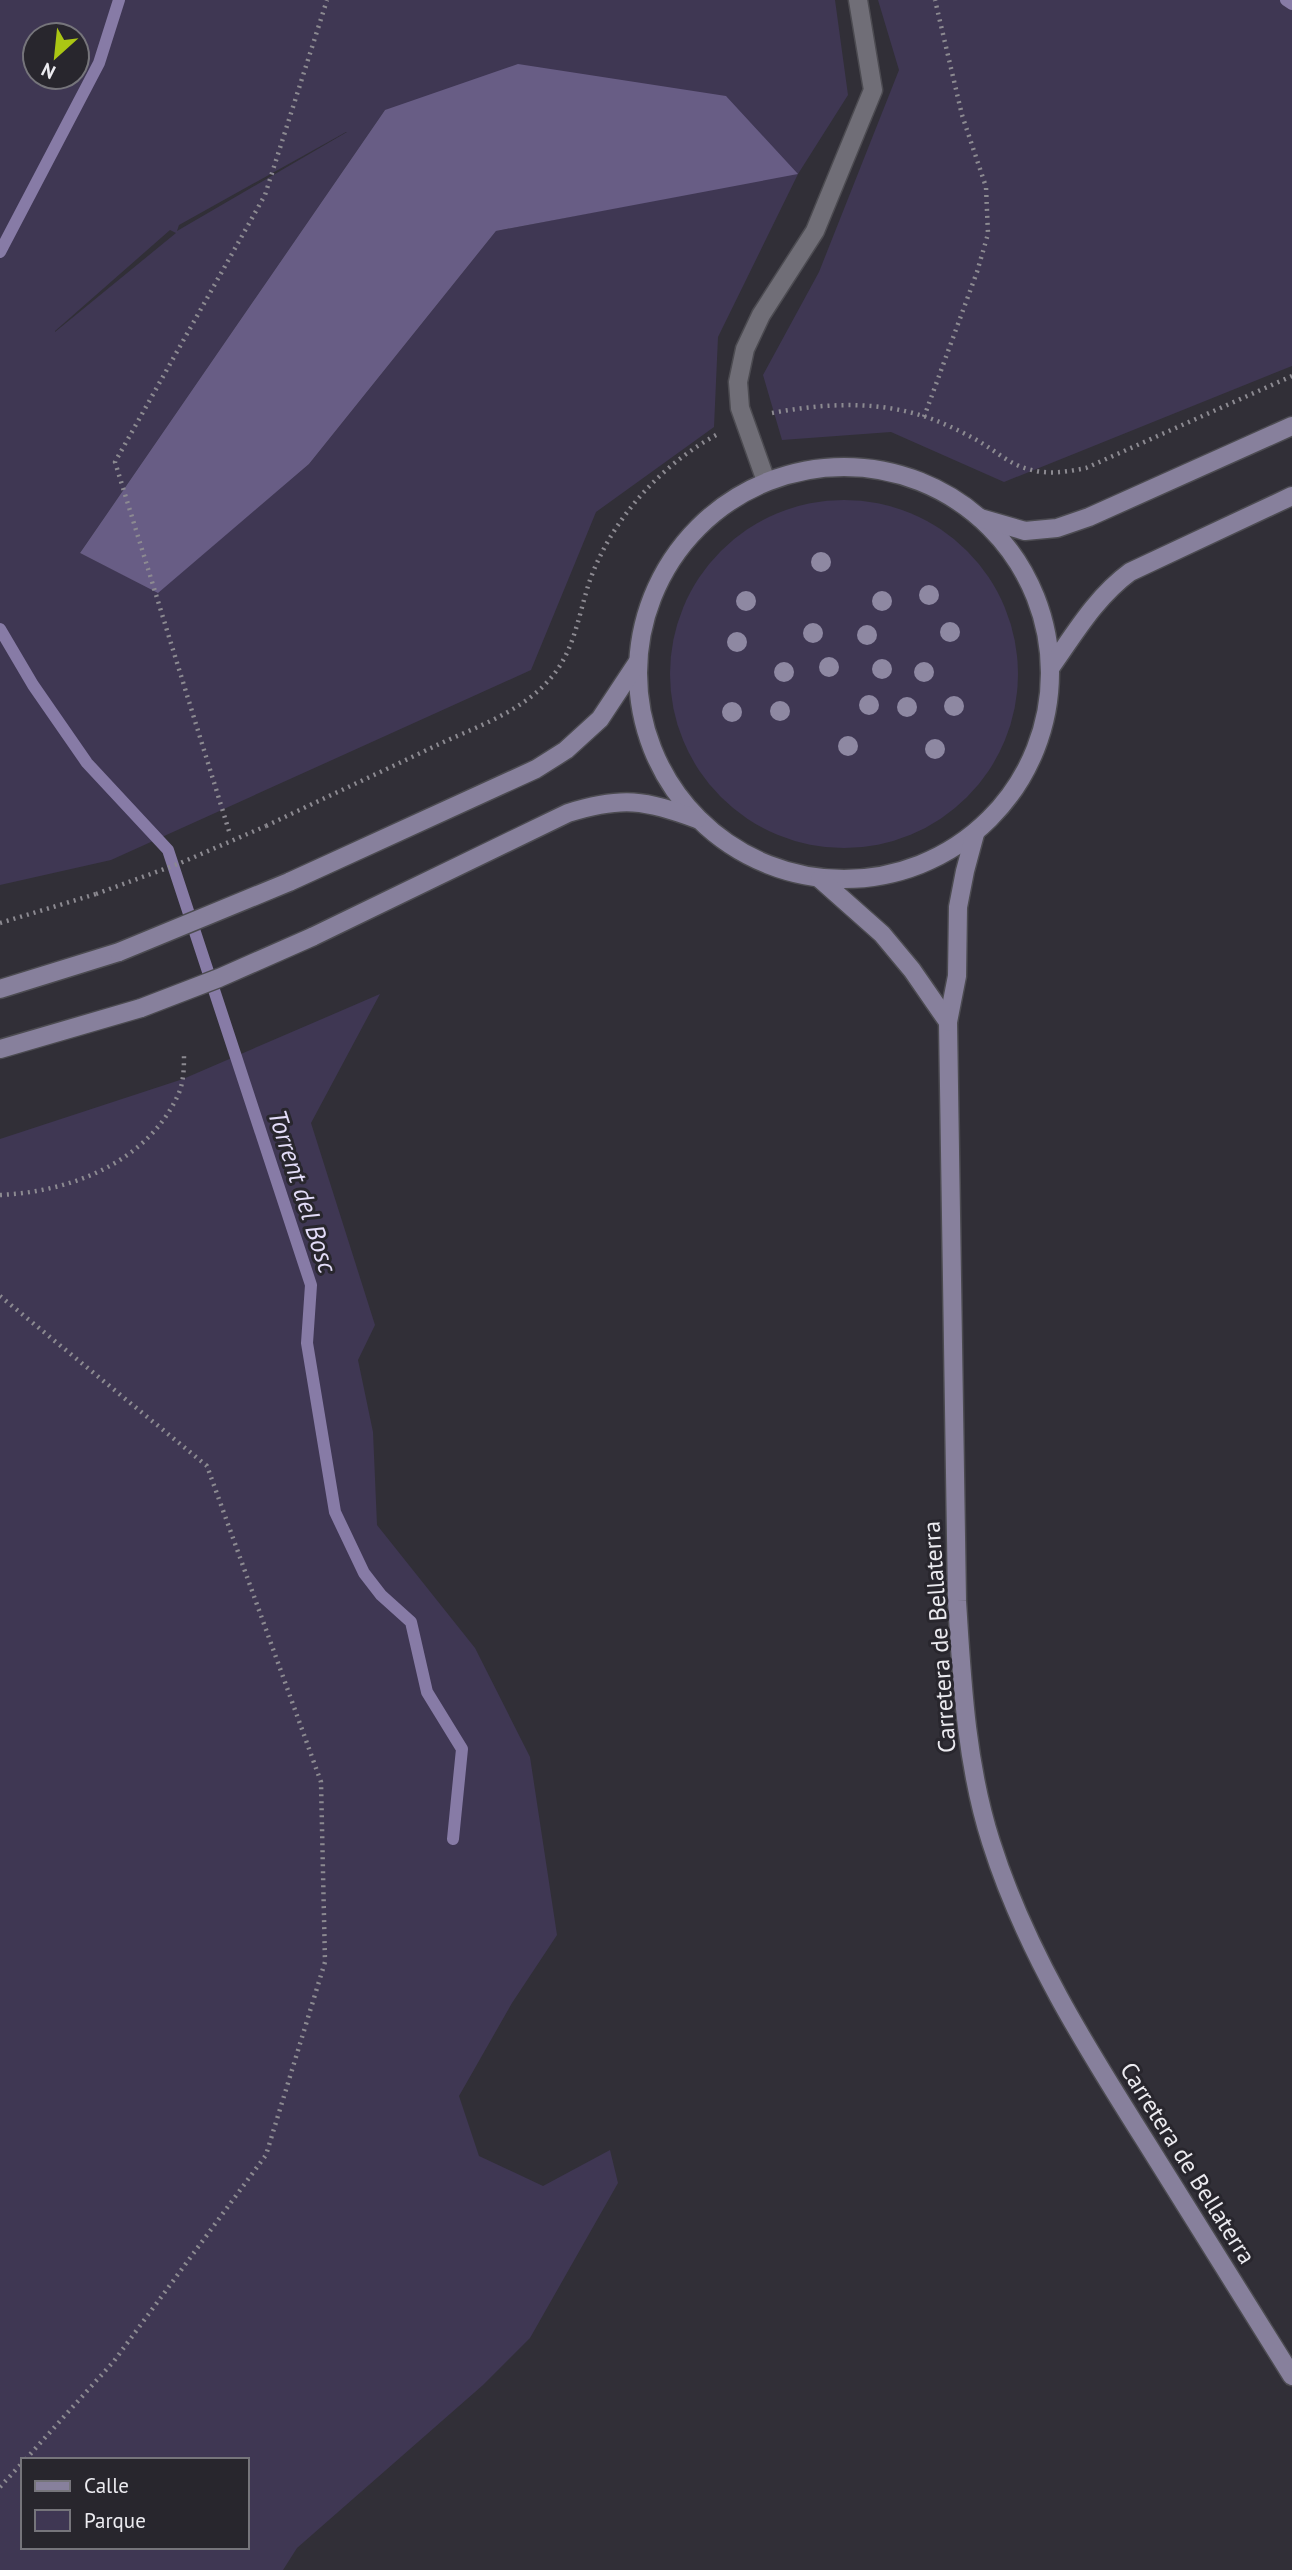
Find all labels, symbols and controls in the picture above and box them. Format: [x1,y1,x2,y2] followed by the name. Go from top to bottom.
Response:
[21,21,91,91] north arrow
[37,58,59,85] text: N
[261,1105,345,1278] water label: Torrent del Bosc
[915,1520,963,1754] street label: Carretera de Bellaterra
[1113,2056,1263,2270] street label: Carretera de Bellaterra
[21,2458,248,2549] legend
[84,2472,129,2499] text: Calle
[84,2507,146,2534] text: Parque

